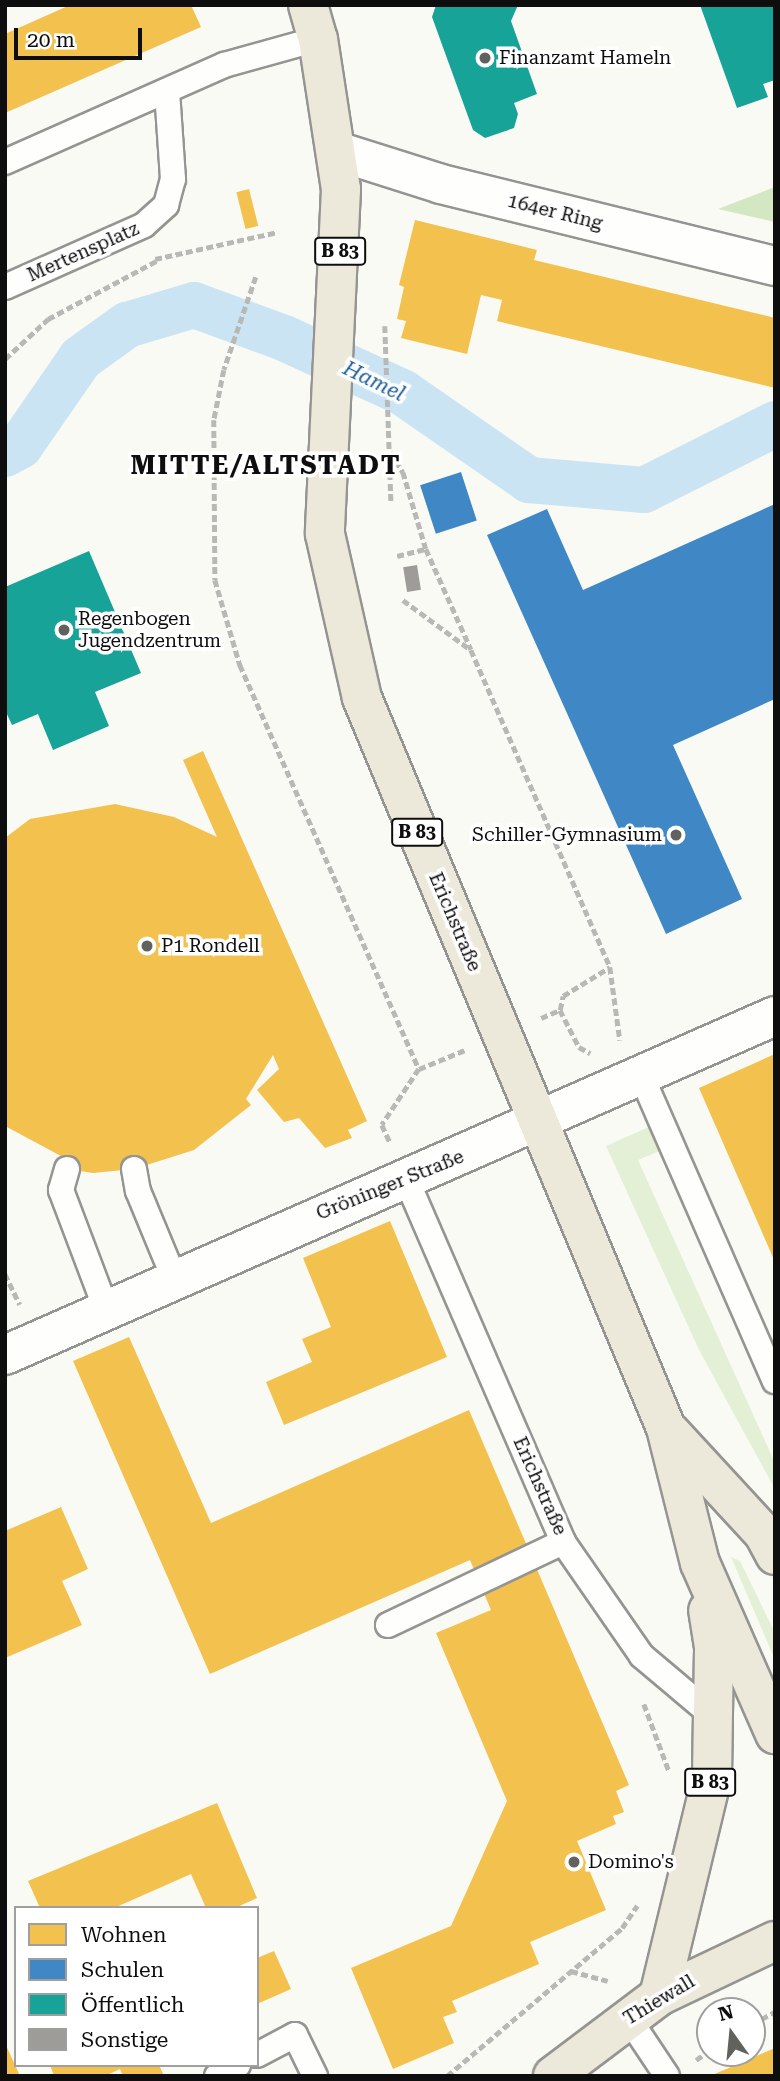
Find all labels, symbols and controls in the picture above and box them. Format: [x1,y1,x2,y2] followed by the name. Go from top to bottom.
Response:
[18,14,145,58] scale bar
[27,28,75,52] text: 20 m
[499,47,671,69] place label: Finanzamt Hameln
[477,50,493,66] marker: Finanzamt Hameln
[505,189,605,235] street label: 164er Ring
[24,217,142,287] street label: Mertensplatz
[314,236,366,265] road number: B 83
[339,355,409,407] water label: Hamel
[132,450,400,482] district label: MITTE/ALTSTADT
[78,608,221,652] place label: Regenbogen Jugendzentrum
[56,622,72,638] marker: Regenbogen Jugendzentrum
[391,818,443,846] road number: B 83
[472,824,662,846] place label: Schiller-Gymnasium
[668,827,684,843] marker: Schiller-Gymnasium
[424,869,486,975] street label: Erichstraße
[161,935,260,957] place label: P1 Rondell
[139,938,155,954] marker: P1 Rondell
[313,1145,467,1225] street label: Gröninger Straße
[508,1433,572,1539] street label: Erichstraße
[684,1768,736,1797] road number: B 83
[588,1851,674,1873] place label: Domino's
[566,1854,582,1870] marker: Domino's
[14,1906,259,2067] legend
[81,1923,167,1947] text: Wohnen
[81,1958,164,1982] text: Schulen
[619,1970,699,2030] street label: Thiewall
[81,1993,184,2017] text: Öffentlich
[696,1997,766,2067] north arrow
[716,2000,736,2026] text: N
[81,2028,168,2052] text: Sonstige

